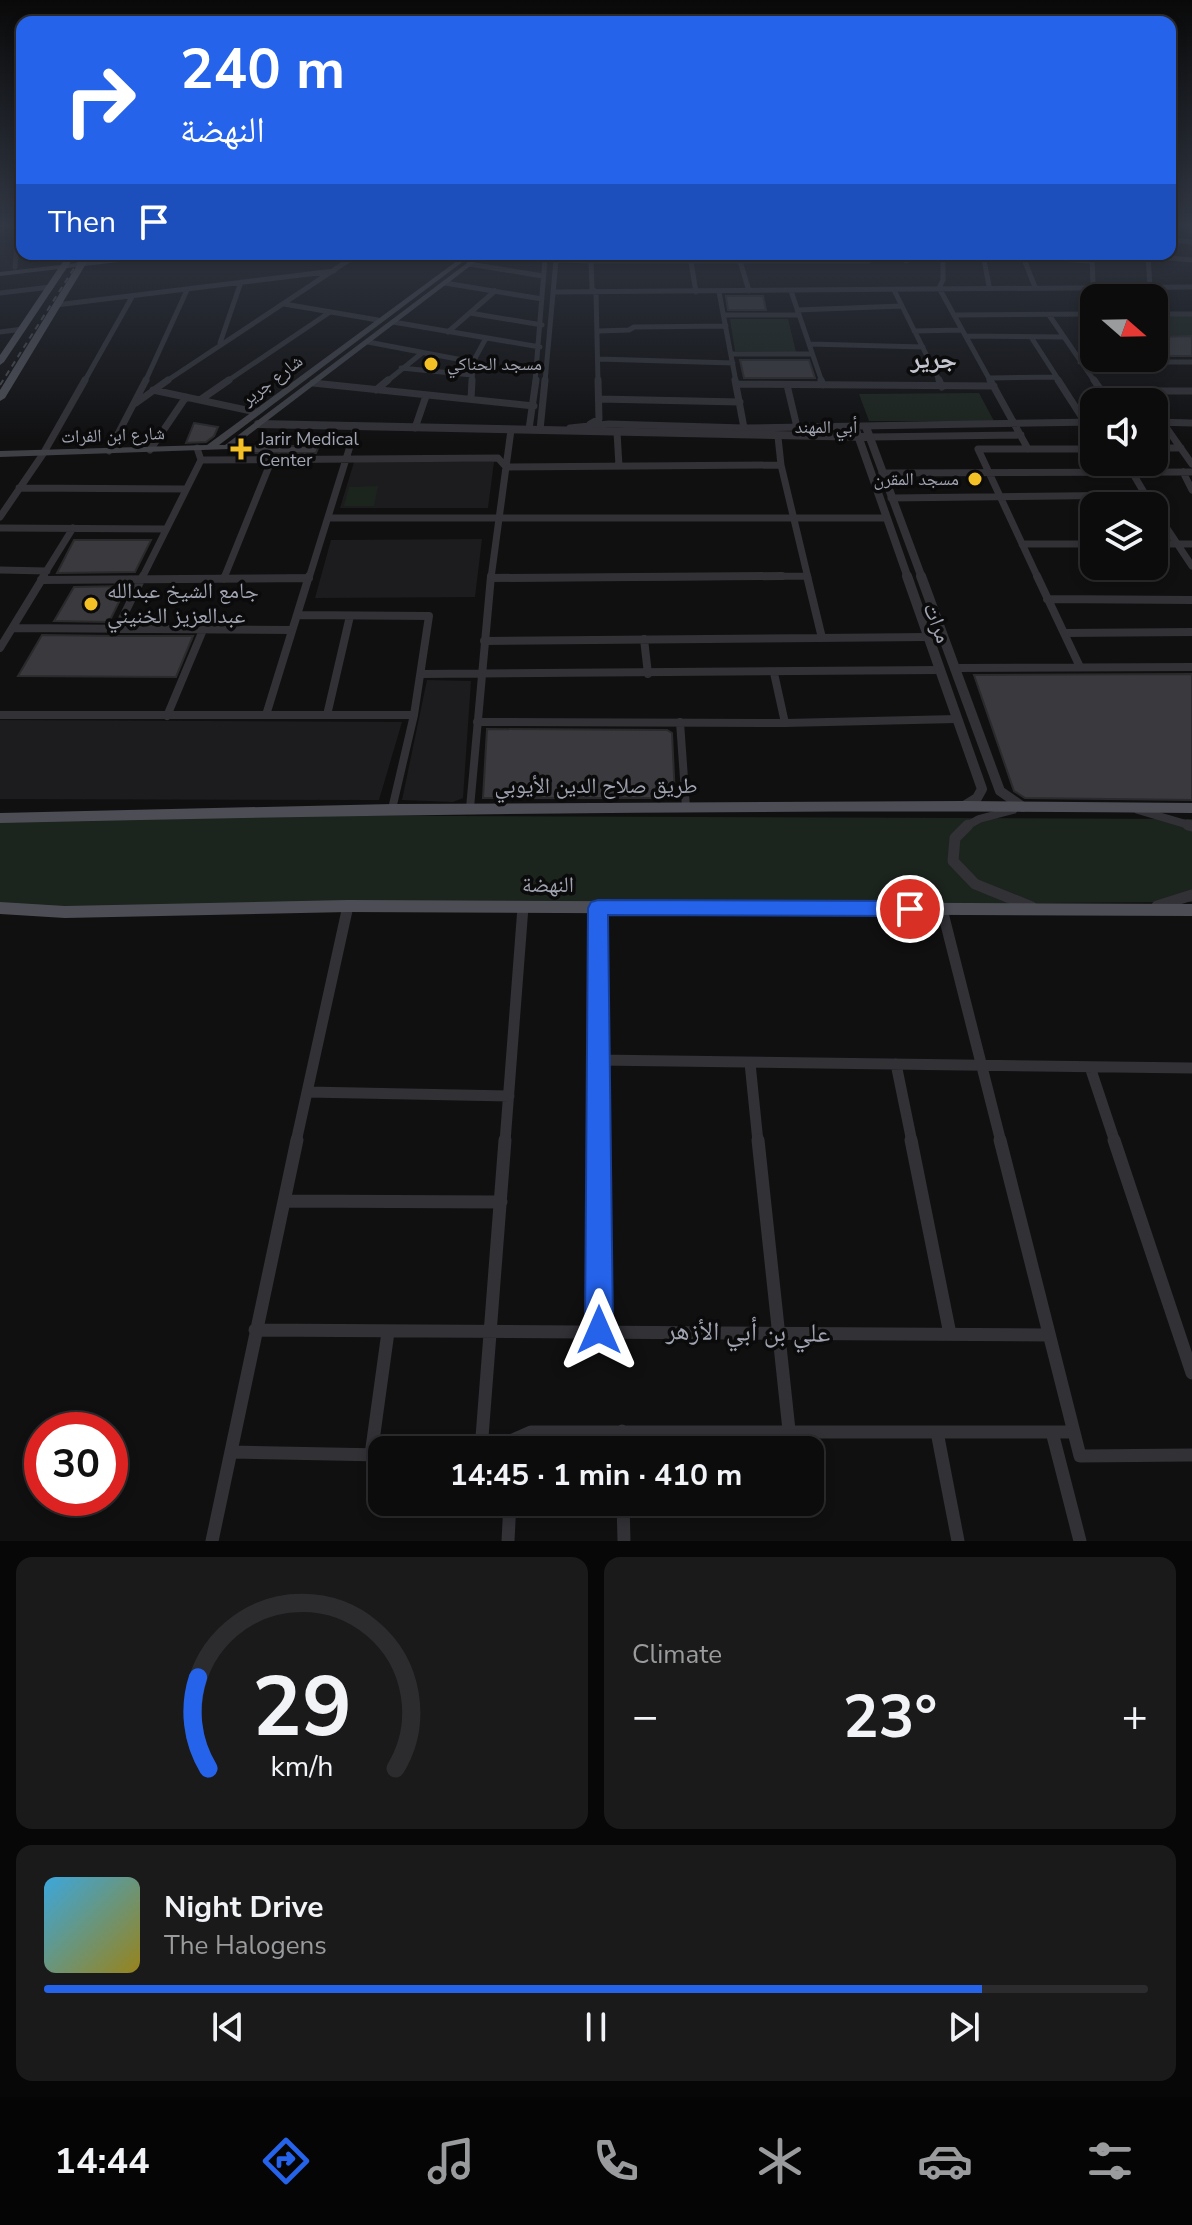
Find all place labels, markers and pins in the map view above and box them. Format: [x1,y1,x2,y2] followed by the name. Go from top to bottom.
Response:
[447,352,542,379] place label: مسجد الحناكي
[422,355,440,373] marker: مسجد الحناكي
[258,427,359,472] place label: Jarir Medical Center
[230,438,252,460] marker: Jarir Medical Center
[873,467,959,491] place label: مسجد المقرن
[966,470,984,488] marker: مسجد المقرن
[107,576,259,633] place label: جامع الشيخ عبدالله عبدالعزيز الخنيني
[82,595,100,613] marker: جامع الشيخ عبدالله عبدالعزيز الخنيني
[876,875,944,943] pin

